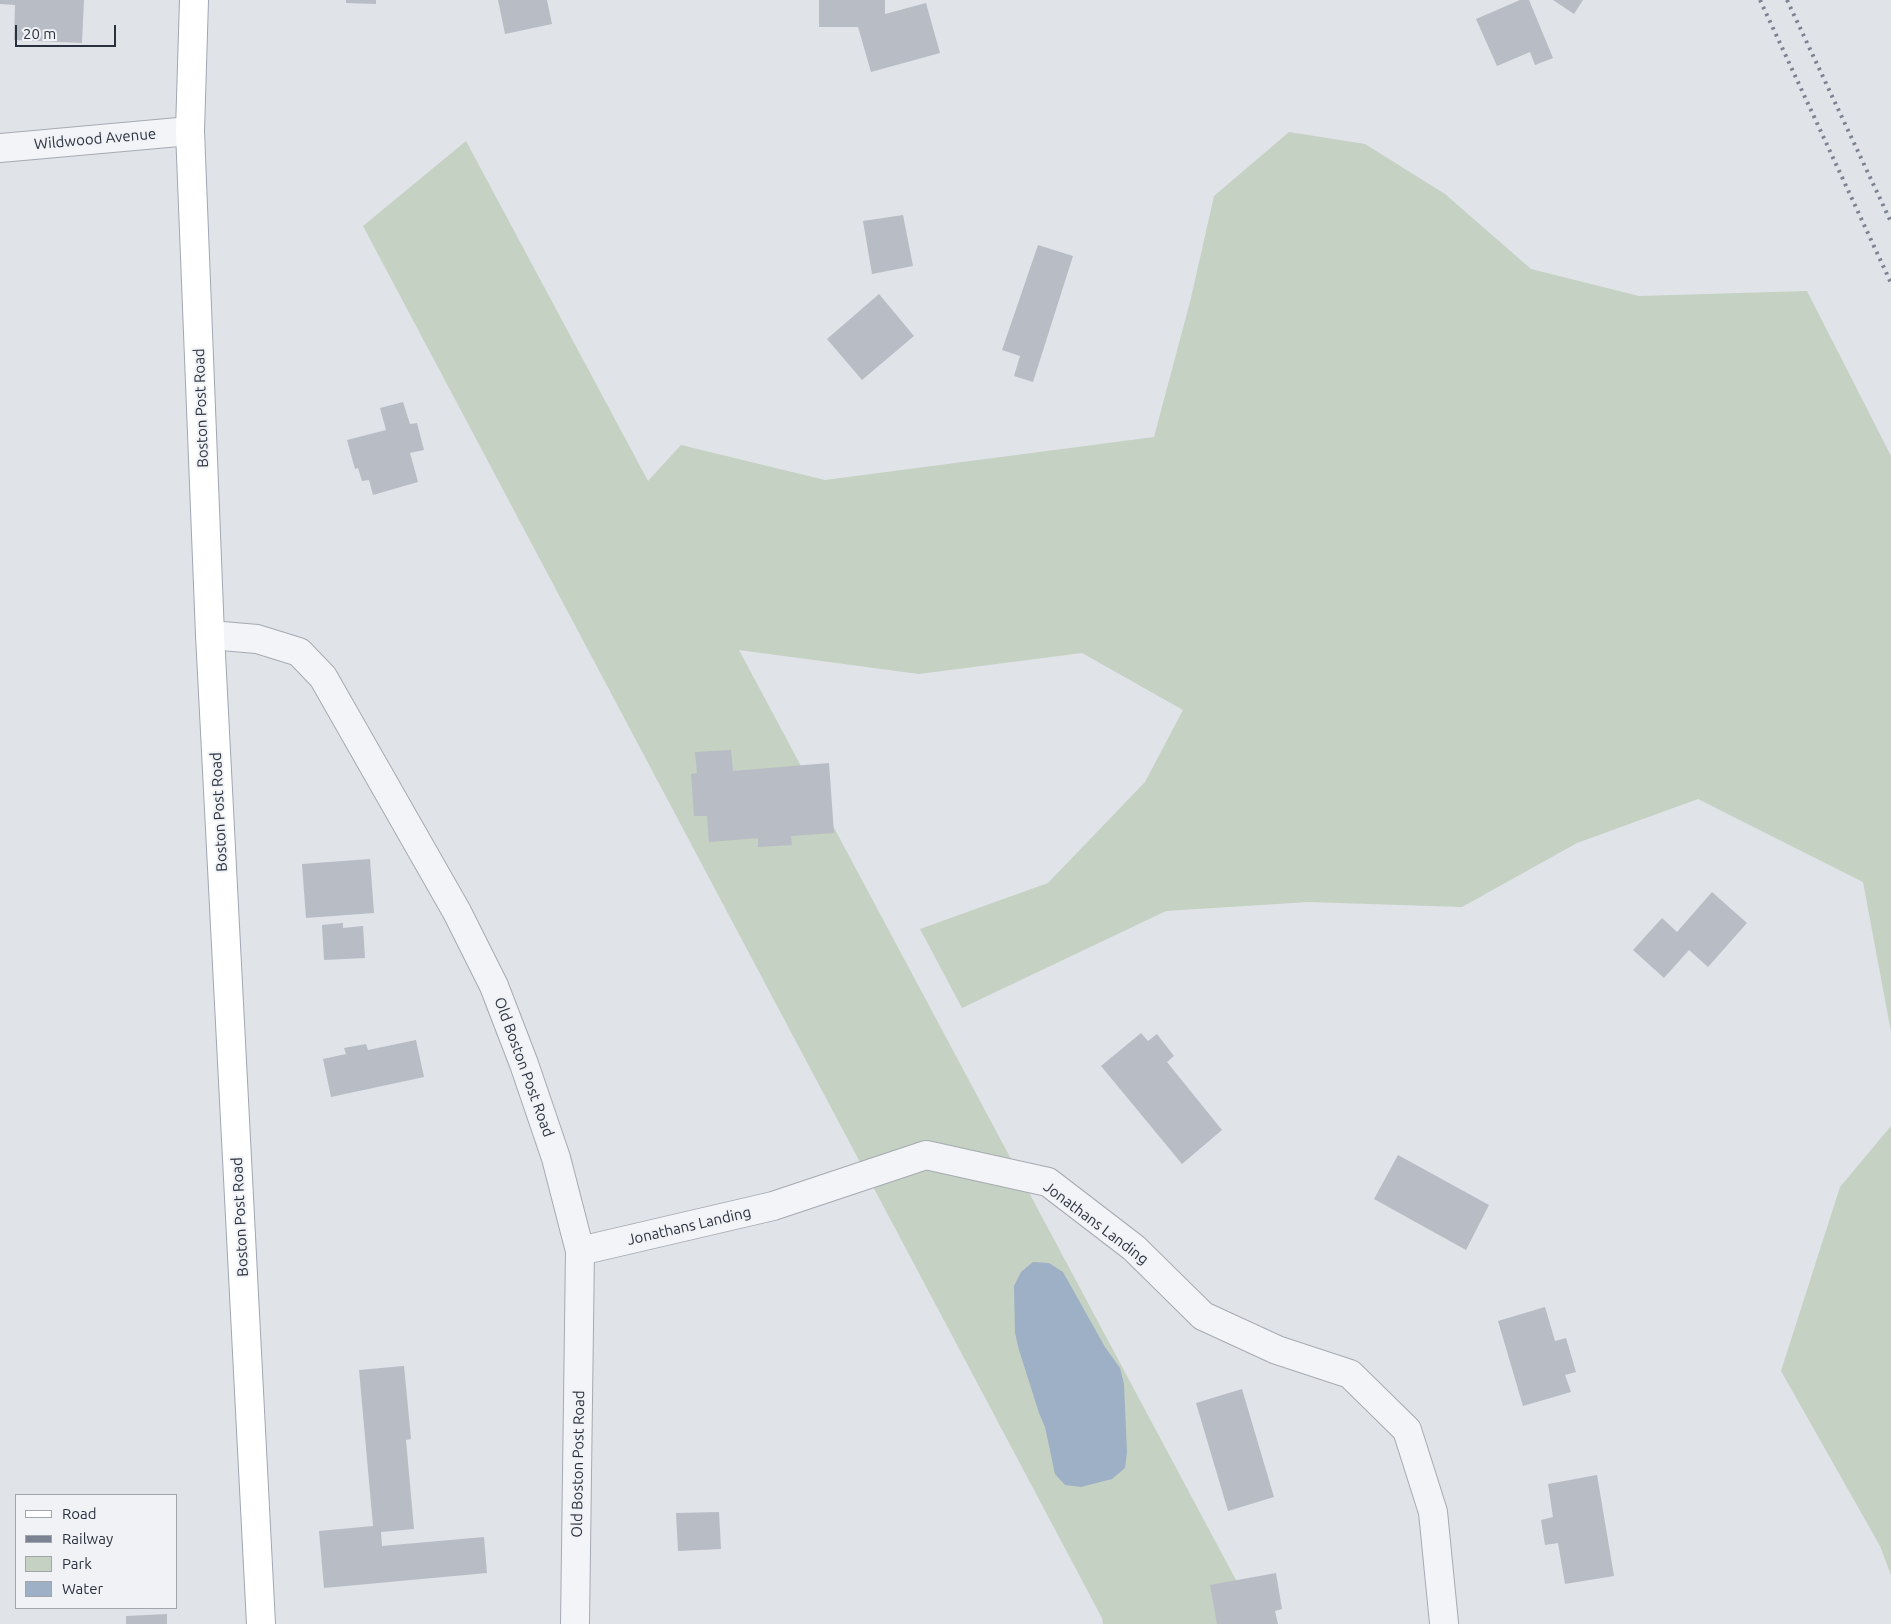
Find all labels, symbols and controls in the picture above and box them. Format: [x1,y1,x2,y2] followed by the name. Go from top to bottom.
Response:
[18,15,119,47] scale bar
[23,25,56,42] text: 20 m
[33,125,157,153] street label: Wildwood Avenue
[190,348,212,468] street label: Boston Post Road
[207,752,231,872] street label: Boston Post Road
[490,995,558,1139] street label: Old Boston Post Road
[228,1157,252,1277] street label: Boston Post Road
[1040,1178,1152,1268] street label: Jonathans Landing
[625,1203,753,1249] street label: Jonathans Landing
[568,1390,588,1538] street label: Old Boston Post Road
[15,1494,178,1609] legend
[62,1505,97,1522] text: Road
[62,1530,113,1547] text: Railway
[62,1555,92,1572] text: Park
[62,1580,103,1597] text: Water

